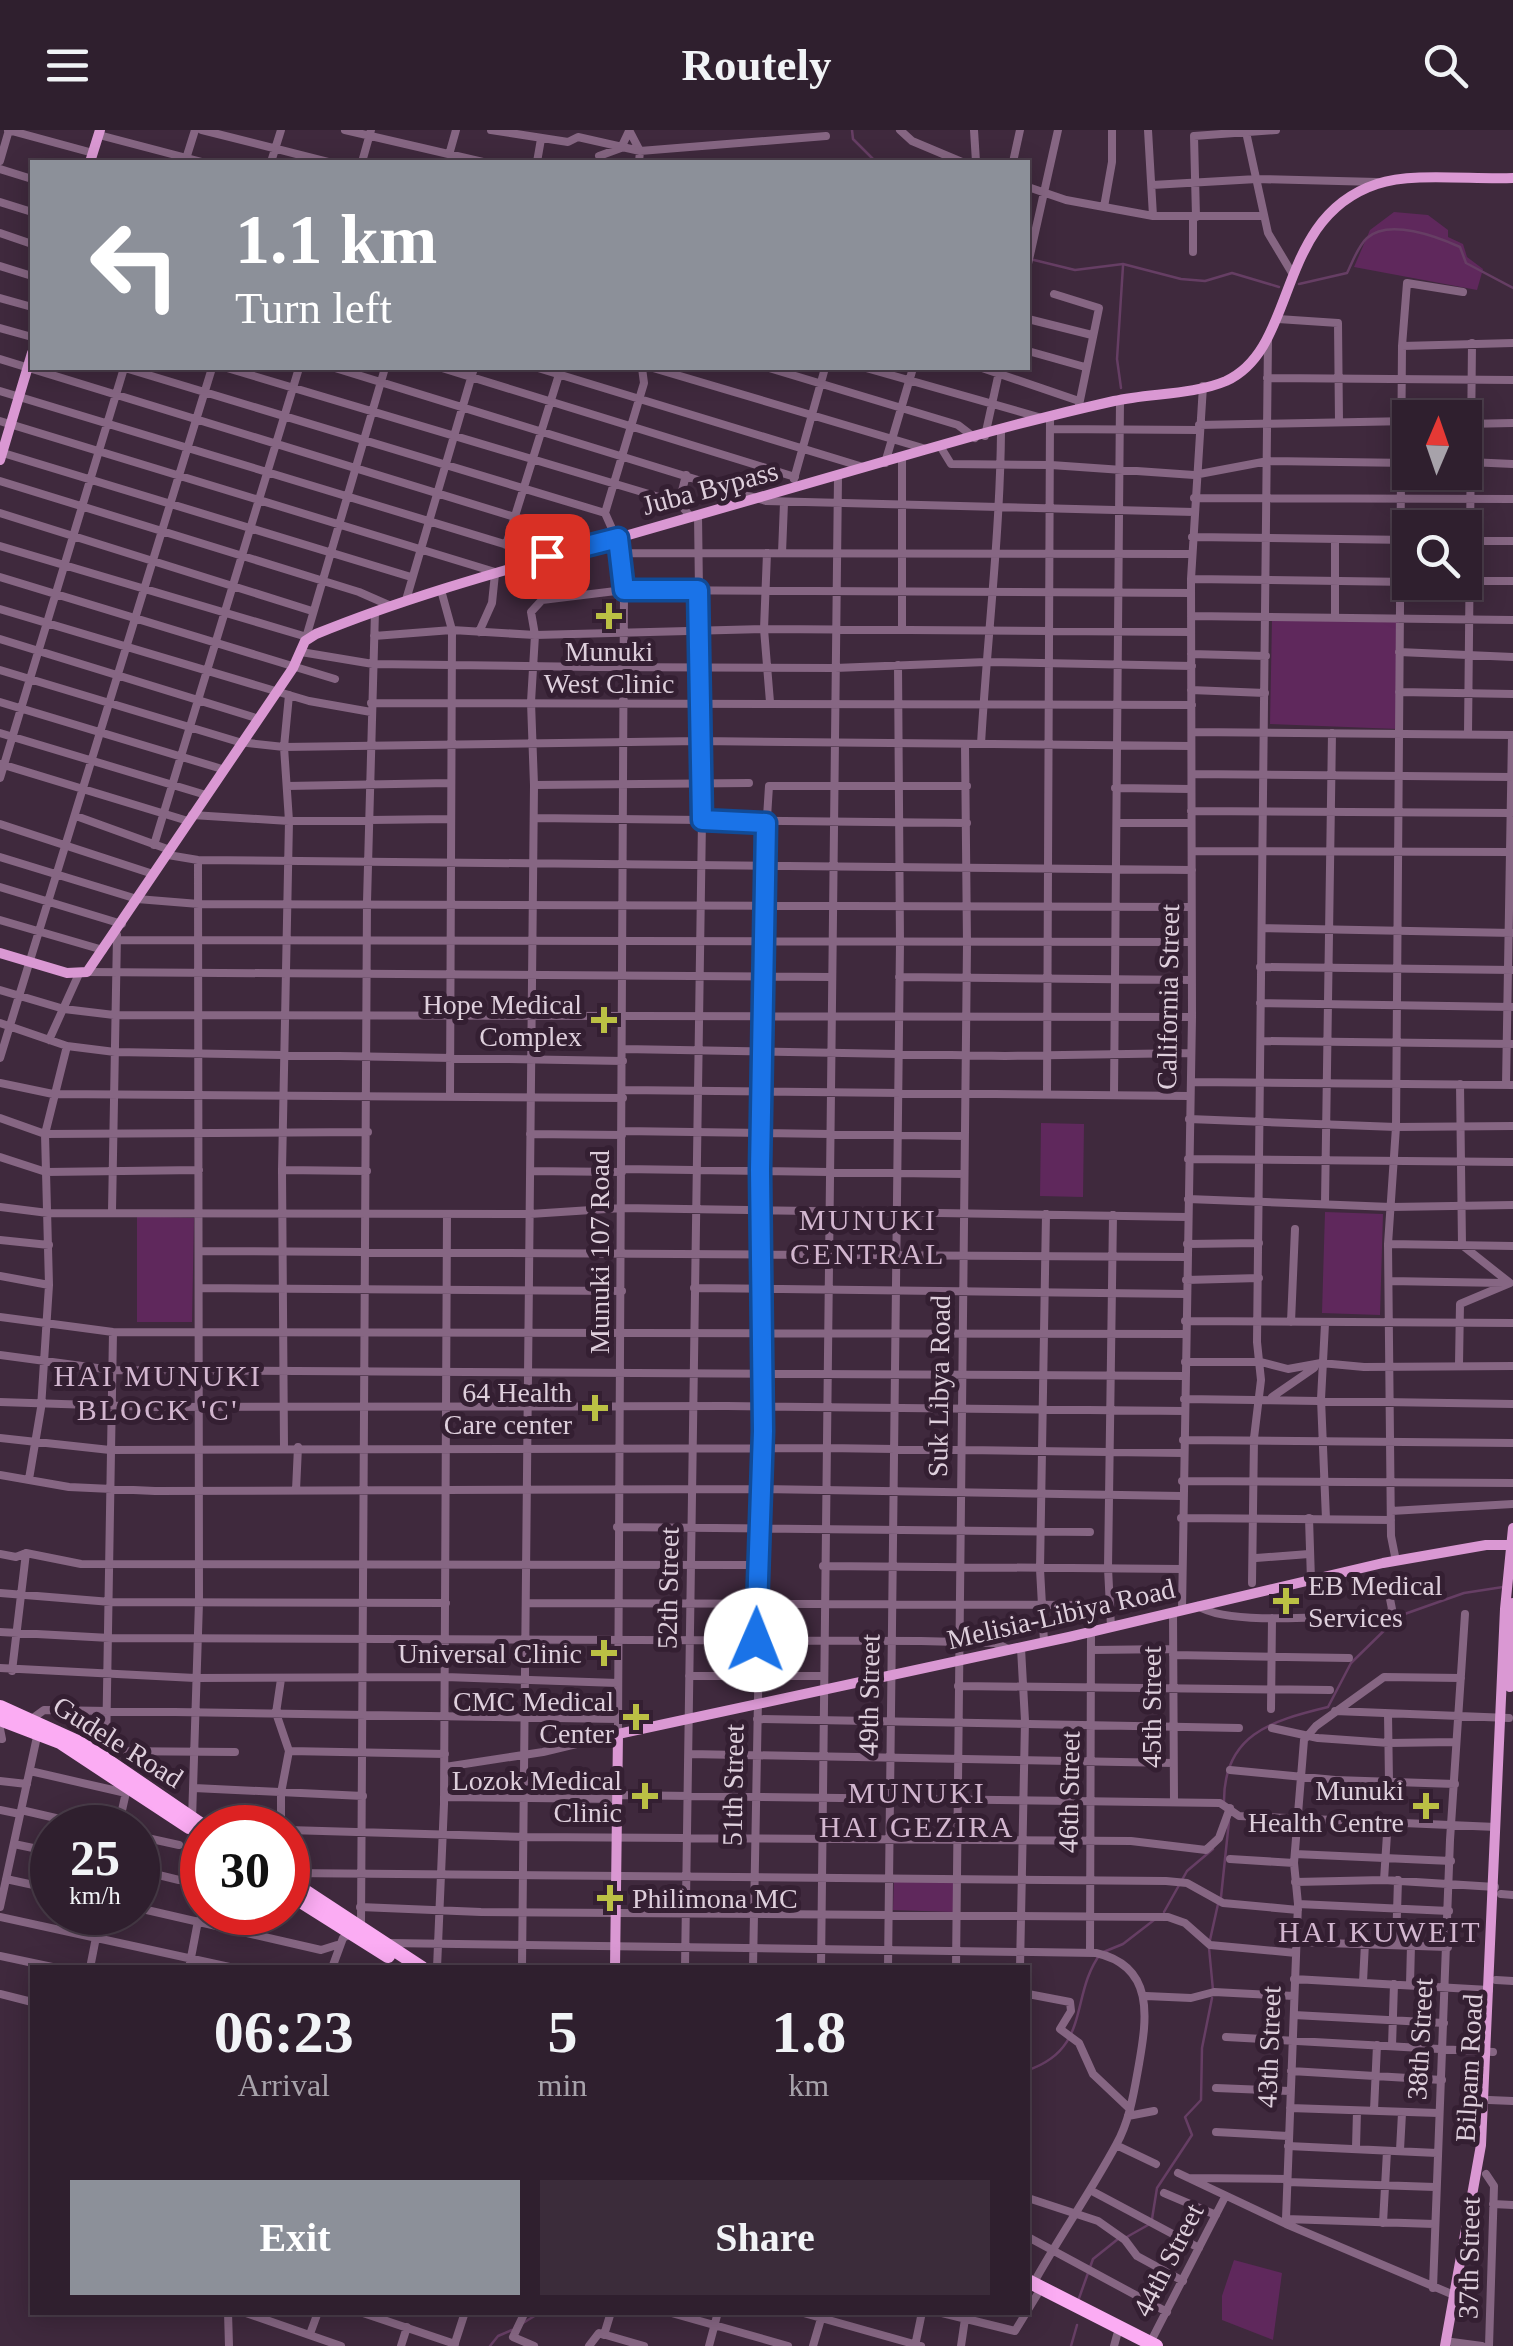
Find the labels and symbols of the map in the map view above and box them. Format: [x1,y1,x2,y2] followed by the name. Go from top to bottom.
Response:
[1392,400,1482,490] north arrow
[639,455,781,521] street label: Juba Bypass
[505,514,590,599] pin
[596,603,622,629] marker: Munuki West Clinic
[544,636,674,699] place label: Munuki West Clinic
[1151,904,1185,1090] street label: California Street
[423,989,582,1052] place label: Hope Medical Complex
[591,1007,617,1033] marker: Hope Medical Complex
[584,1150,615,1354] street label: Munuki 107 Road
[790,1203,946,1270] district label: MUNUKI CENTRAL
[922,1295,956,1477] street label: Suk Libya Road
[53,1359,263,1426] district label: HAI MUNUKI BLOCK 'C'
[444,1377,573,1440] place label: 64 Health Care center
[582,1395,608,1421] marker: 64 Health Care center
[651,1526,685,1649] street label: 52th Street
[1308,1570,1443,1633] place label: EB Medical Services
[944,1573,1178,1655] street label: Melisia-Libiya Road
[704,1588,808,1692] position arrow
[1273,1588,1299,1614] marker: EB Medical Services
[852,1633,886,1756] street label: 49th Street
[398,1638,582,1669] place label: Universal Clinic
[591,1640,617,1666] marker: Universal Clinic
[1136,1646,1167,1768] street label: 45th Street
[453,1686,615,1749] place label: CMC Medical Center
[47,1690,189,1794] street label: Gudele Road
[623,1704,649,1730] marker: CMC Medical Center
[716,1723,750,1846] street label: 51th Street
[1052,1730,1086,1853] street label: 46th Street
[452,1765,622,1828] place label: Lozok Medical Clinic
[1248,1775,1404,1838] place label: Munuki Health Centre
[819,1776,1015,1843] district label: MUNUKI HAI GEZIRA
[632,1783,658,1809] marker: Lozok Medical Clinic
[1413,1793,1439,1819] marker: Munuki Health Centre
[180,1805,310,1935] speed limit sign: 30
[632,1883,798,1914] place label: Philimona MC
[597,1885,623,1911] marker: Philimona MC
[1278,1915,1482,1948] district label: HAI KUWEIT
[1401,1977,1439,2101] street label: 38th Street
[1251,1985,1287,2109] street label: 43th Street
[1450,1993,1488,2143] street label: Bilpam Road
[1452,2196,1486,2319] street label: 37th Street
[1126,2198,1210,2321] street label: 44th Street

